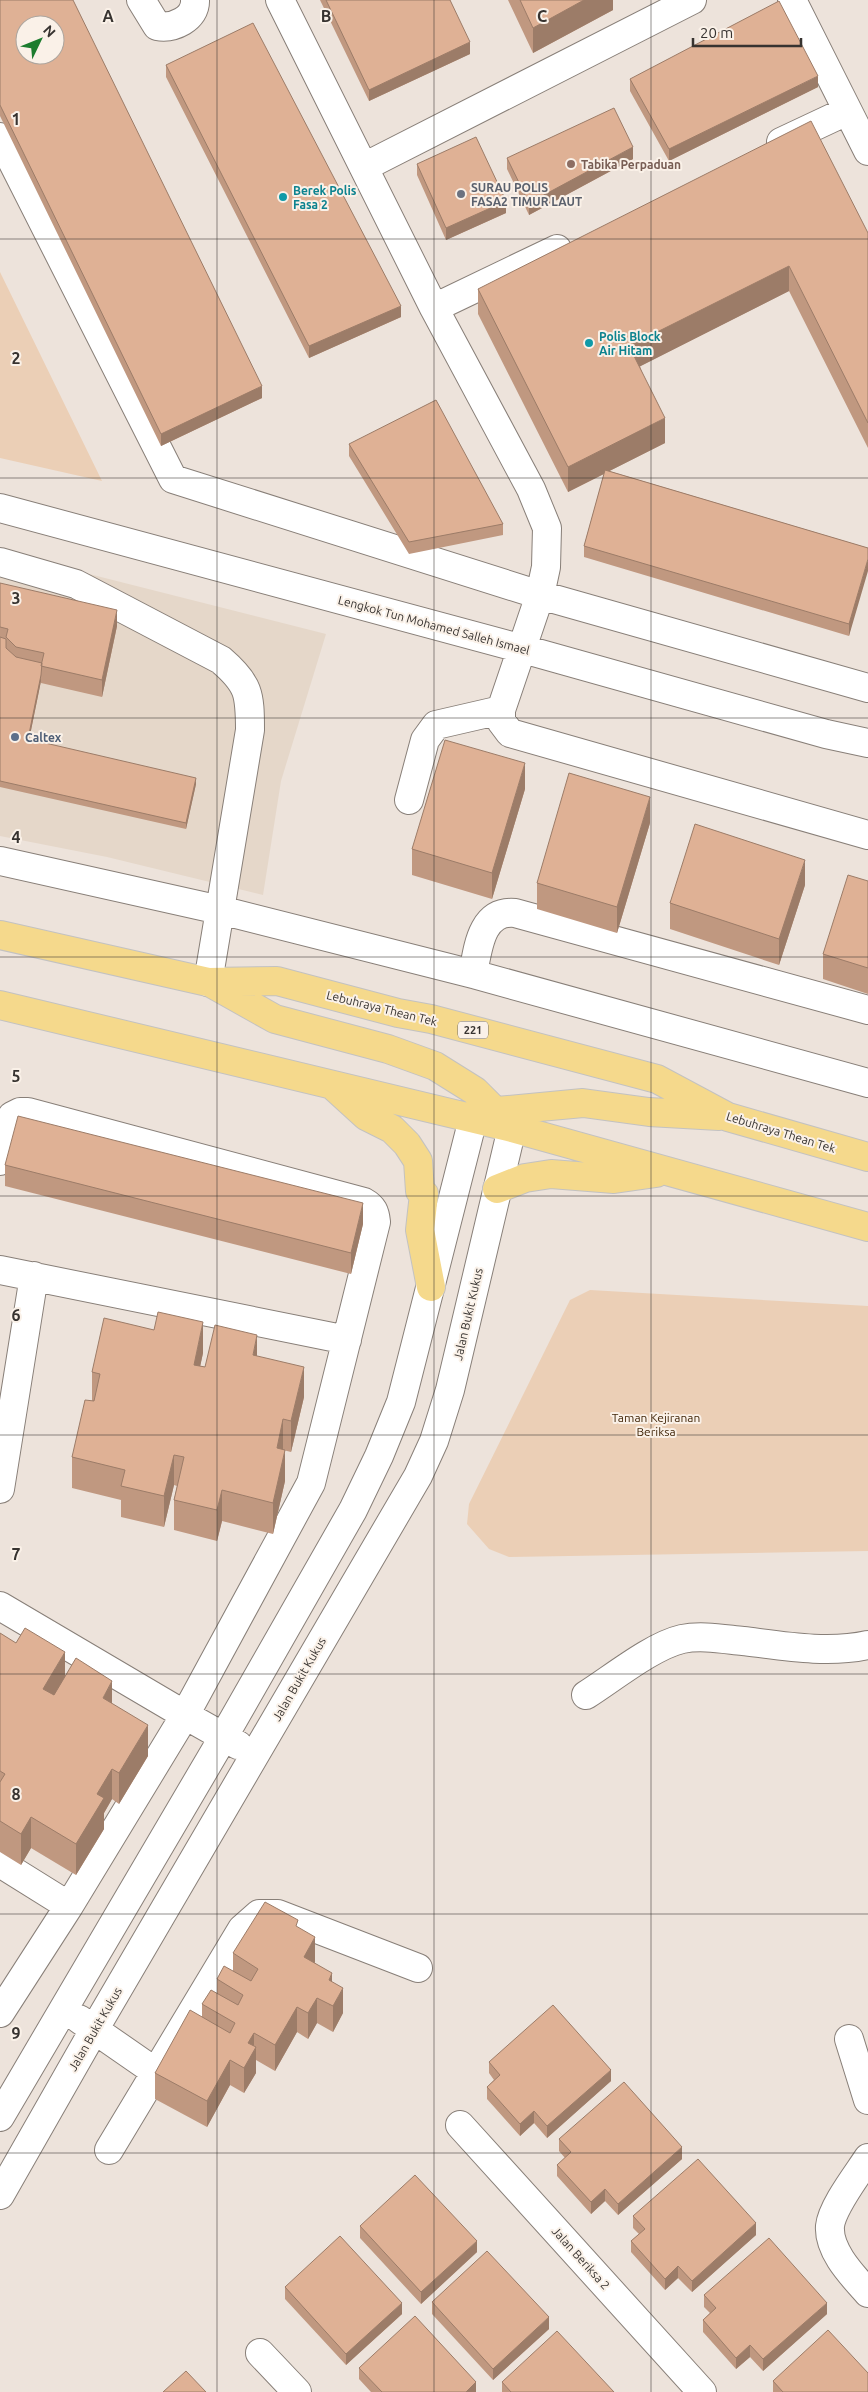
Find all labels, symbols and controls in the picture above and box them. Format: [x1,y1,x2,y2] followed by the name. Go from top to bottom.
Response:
[102,7,114,25] text: A
[321,7,331,25] text: B
[537,7,547,25] text: C
[15,15,65,65] north arrow
[693,15,800,47] scale bar
[40,22,59,40] text: N
[700,24,733,41] text: 20 m
[11,110,21,128] text: 1
[565,158,577,170] marker: Tabika Perpaduan
[581,158,681,171] place label: Tabika Perpaduan
[471,181,582,208] place label: SURAU POLIS FASA2 TIMUR LAUT
[293,184,357,211] place label: Berek Polis Fasa 2
[455,188,467,200] marker: SURAU POLIS FASA2 TIMUR LAUT
[277,191,289,203] marker: Berek Polis Fasa 2
[599,330,661,357] place label: Polis Block Air Hitam
[583,337,595,349] marker: Polis Block Air Hitam
[11,349,21,367] text: 2
[11,589,21,607] text: 3
[337,593,531,657] street label: Lengkok Tun Mohamed Salleh Ismael
[9,731,21,743] marker: Caltex
[25,731,62,744] place label: Caltex
[11,828,21,846] text: 4
[325,988,439,1028] street label: Lebuhraya Thean Tek
[458,1022,488,1038] road number: 221
[11,1067,21,1085] text: 5
[725,1109,837,1155] street label: Lebuhraya Thean Tek
[451,1267,485,1361] street label: Jalan Bukit Kukus
[11,1306,21,1324] text: 6
[612,1411,700,1438] park label: Taman Kejiranan Beriksa
[11,1545,21,1563] text: 7
[270,1635,328,1723] street label: Jalan Bukit Kukus
[11,1785,21,1803] text: 8
[66,1985,124,2073] street label: Jalan Bukit Kukus
[11,2024,21,2042] text: 9
[550,2224,612,2292] street label: Jalan Beriksa 2

